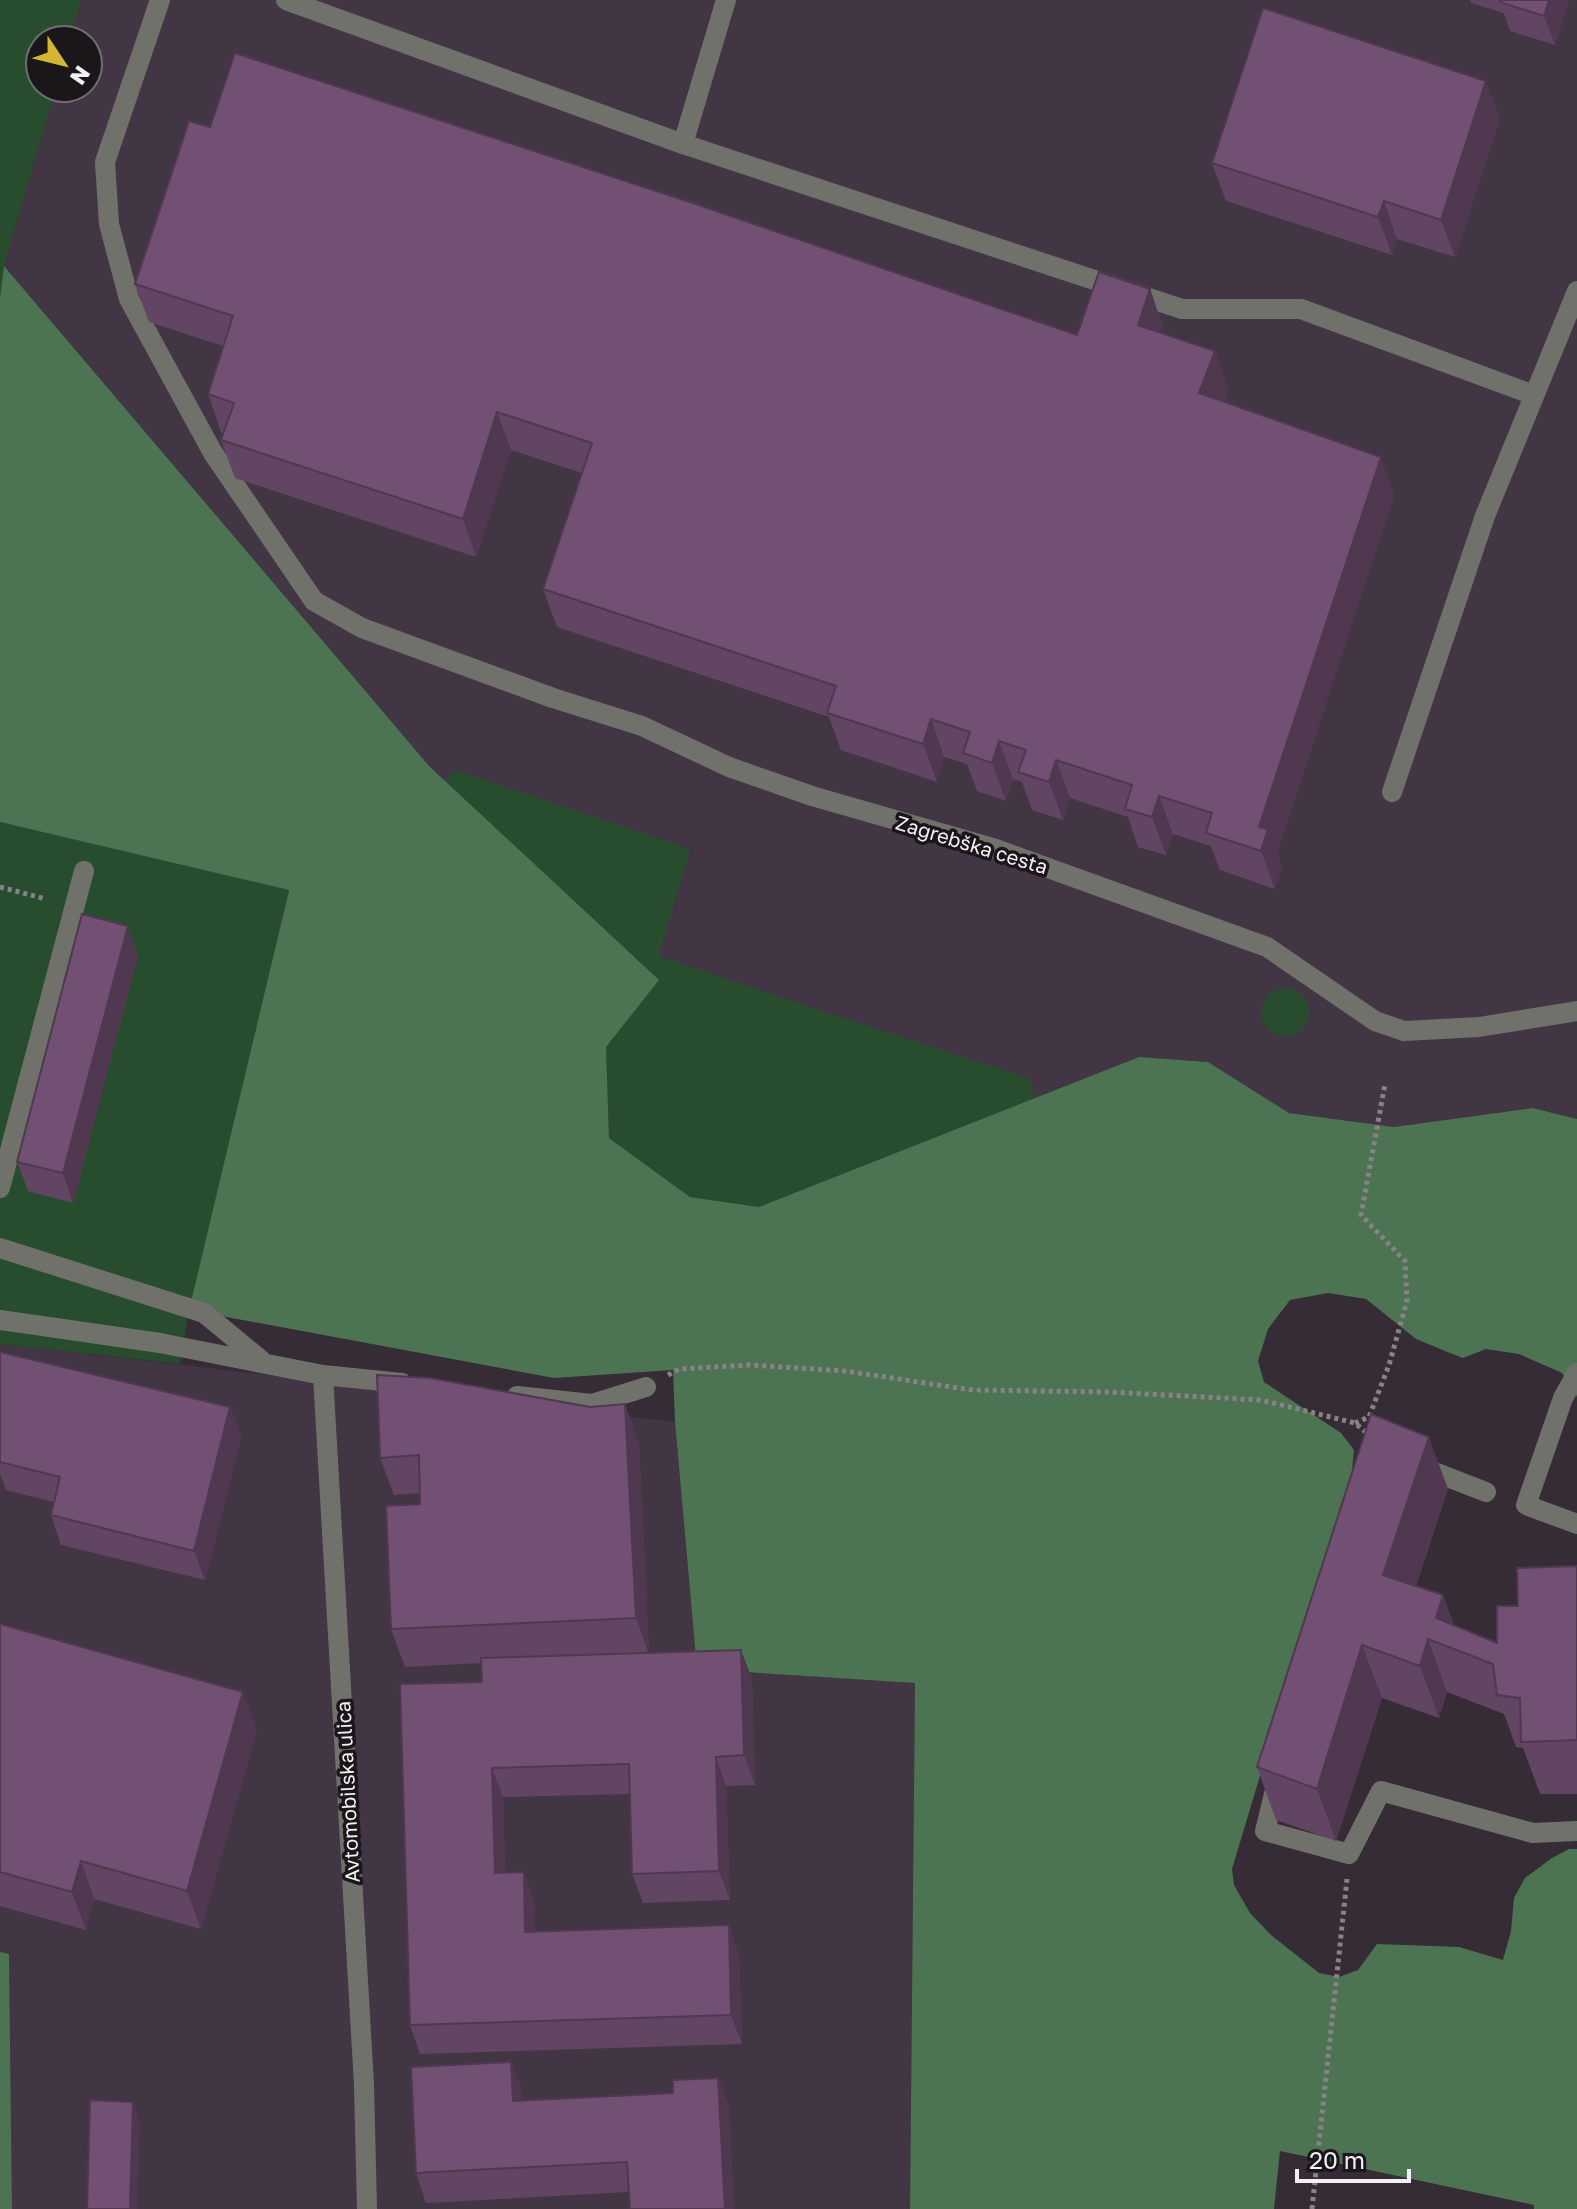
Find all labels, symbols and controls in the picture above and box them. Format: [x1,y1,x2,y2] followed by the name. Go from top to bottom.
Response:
[24,24,104,104] north arrow
[65,61,97,90] text: N
[893,810,1051,878] street label: Zagrebška cesta
[330,1701,364,1883] street label: Avtomobilska ulica
[1297,2133,1409,2183] scale bar
[1309,2145,1365,2174] text: 20 m

